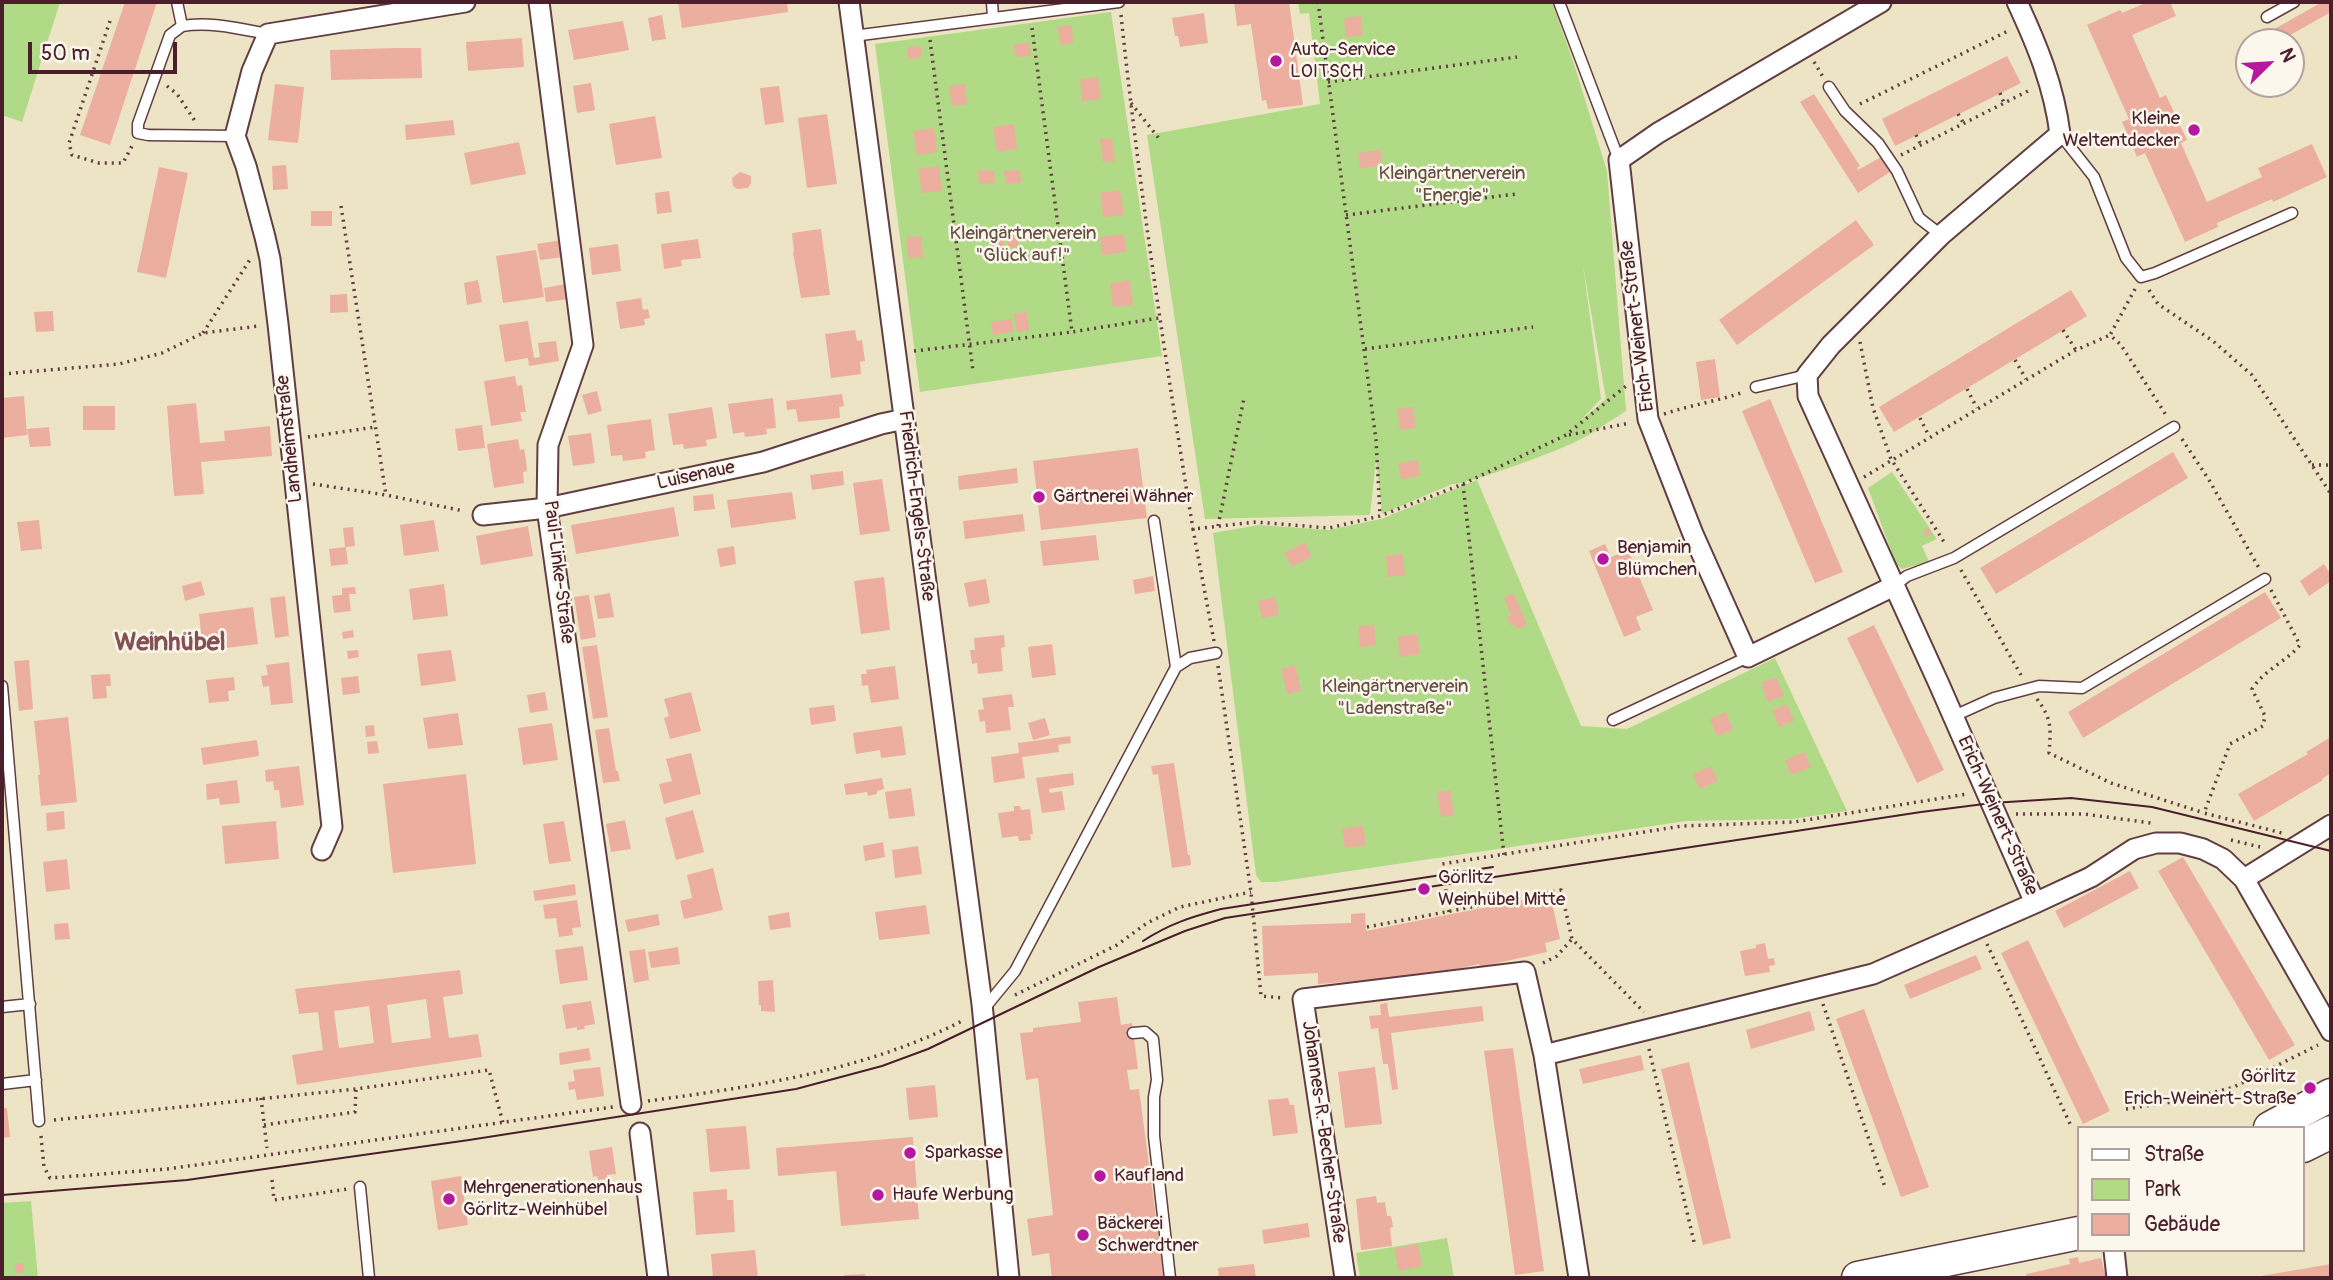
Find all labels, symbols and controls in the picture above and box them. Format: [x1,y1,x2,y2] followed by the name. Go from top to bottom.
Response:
[32,28,180,72] scale bar
[2235,28,2305,98] north arrow
[1290,39,1395,83] place label: Auto-Service LOITSCH
[41,40,90,67] text: 50 m
[2274,45,2301,66] text: N
[1268,53,1284,69] marker: Auto-Service LOITSCH
[2062,108,2180,152] place label: Kleine Weltentdecker
[2186,122,2202,138] marker: Kleine Weltentdecker
[1379,163,1525,207] park label: Kleingärtnerverein "Energie"
[950,223,1096,267] park label: Kleingärtnerverein "Glück auf!"
[1616,239,1660,413] street label: Erich-Weinert-Straße
[272,374,308,504] street label: Landheimstraße
[893,409,939,603] street label: Friedrich-Engels-Straße
[655,457,737,495] street label: Luisenaue
[1053,486,1194,508] place label: Gärtnerei Wähner
[1031,489,1047,505] marker: Gärtnerei Wähner
[538,499,578,645] street label: Paul-Linke-Straße
[1617,537,1697,581] place label: Benjamin Blümchen
[1595,551,1611,567] marker: Benjamin Blümchen
[114,627,226,659] district label: Weinhübel
[1322,676,1468,720] park label: Kleingärtnerverein "Ladenstraße"
[1952,733,2042,899] street label: Erich-Weinert-Straße
[1438,867,1565,911] place label: Görlitz Weinhübel Mitte
[1416,881,1432,897] marker: Görlitz Weinhübel Mitte
[1296,1019,1350,1245] street label: Johannes-R.-Becher-Straße
[2124,1066,2296,1110] place label: Görlitz Erich-Weinert-Straße
[2302,1080,2318,1096] marker: Görlitz Erich-Weinert-Straße
[2078,1126,2305,1252] legend
[2144,1141,2204,1168] text: Straße
[924,1142,1003,1164] place label: Sparkasse
[902,1145,918,1161] marker: Sparkasse
[1114,1165,1184,1187] place label: Kaufland
[1092,1168,1108,1184] marker: Kaufland
[2144,1176,2181,1203] text: Park
[463,1177,642,1221] place label: Mehrgenerationenhaus Görlitz-Weinhübel
[892,1184,1014,1206] place label: Haufe Werbung
[870,1187,886,1203] marker: Haufe Werbung
[441,1191,457,1207] marker: Mehrgenerationenhaus Görlitz-Weinhübel
[2144,1211,2220,1238] text: Gebäude
[1097,1213,1199,1257] place label: Bäckerei Schwerdtner
[1075,1227,1091,1243] marker: Bäckerei Schwerdtner

